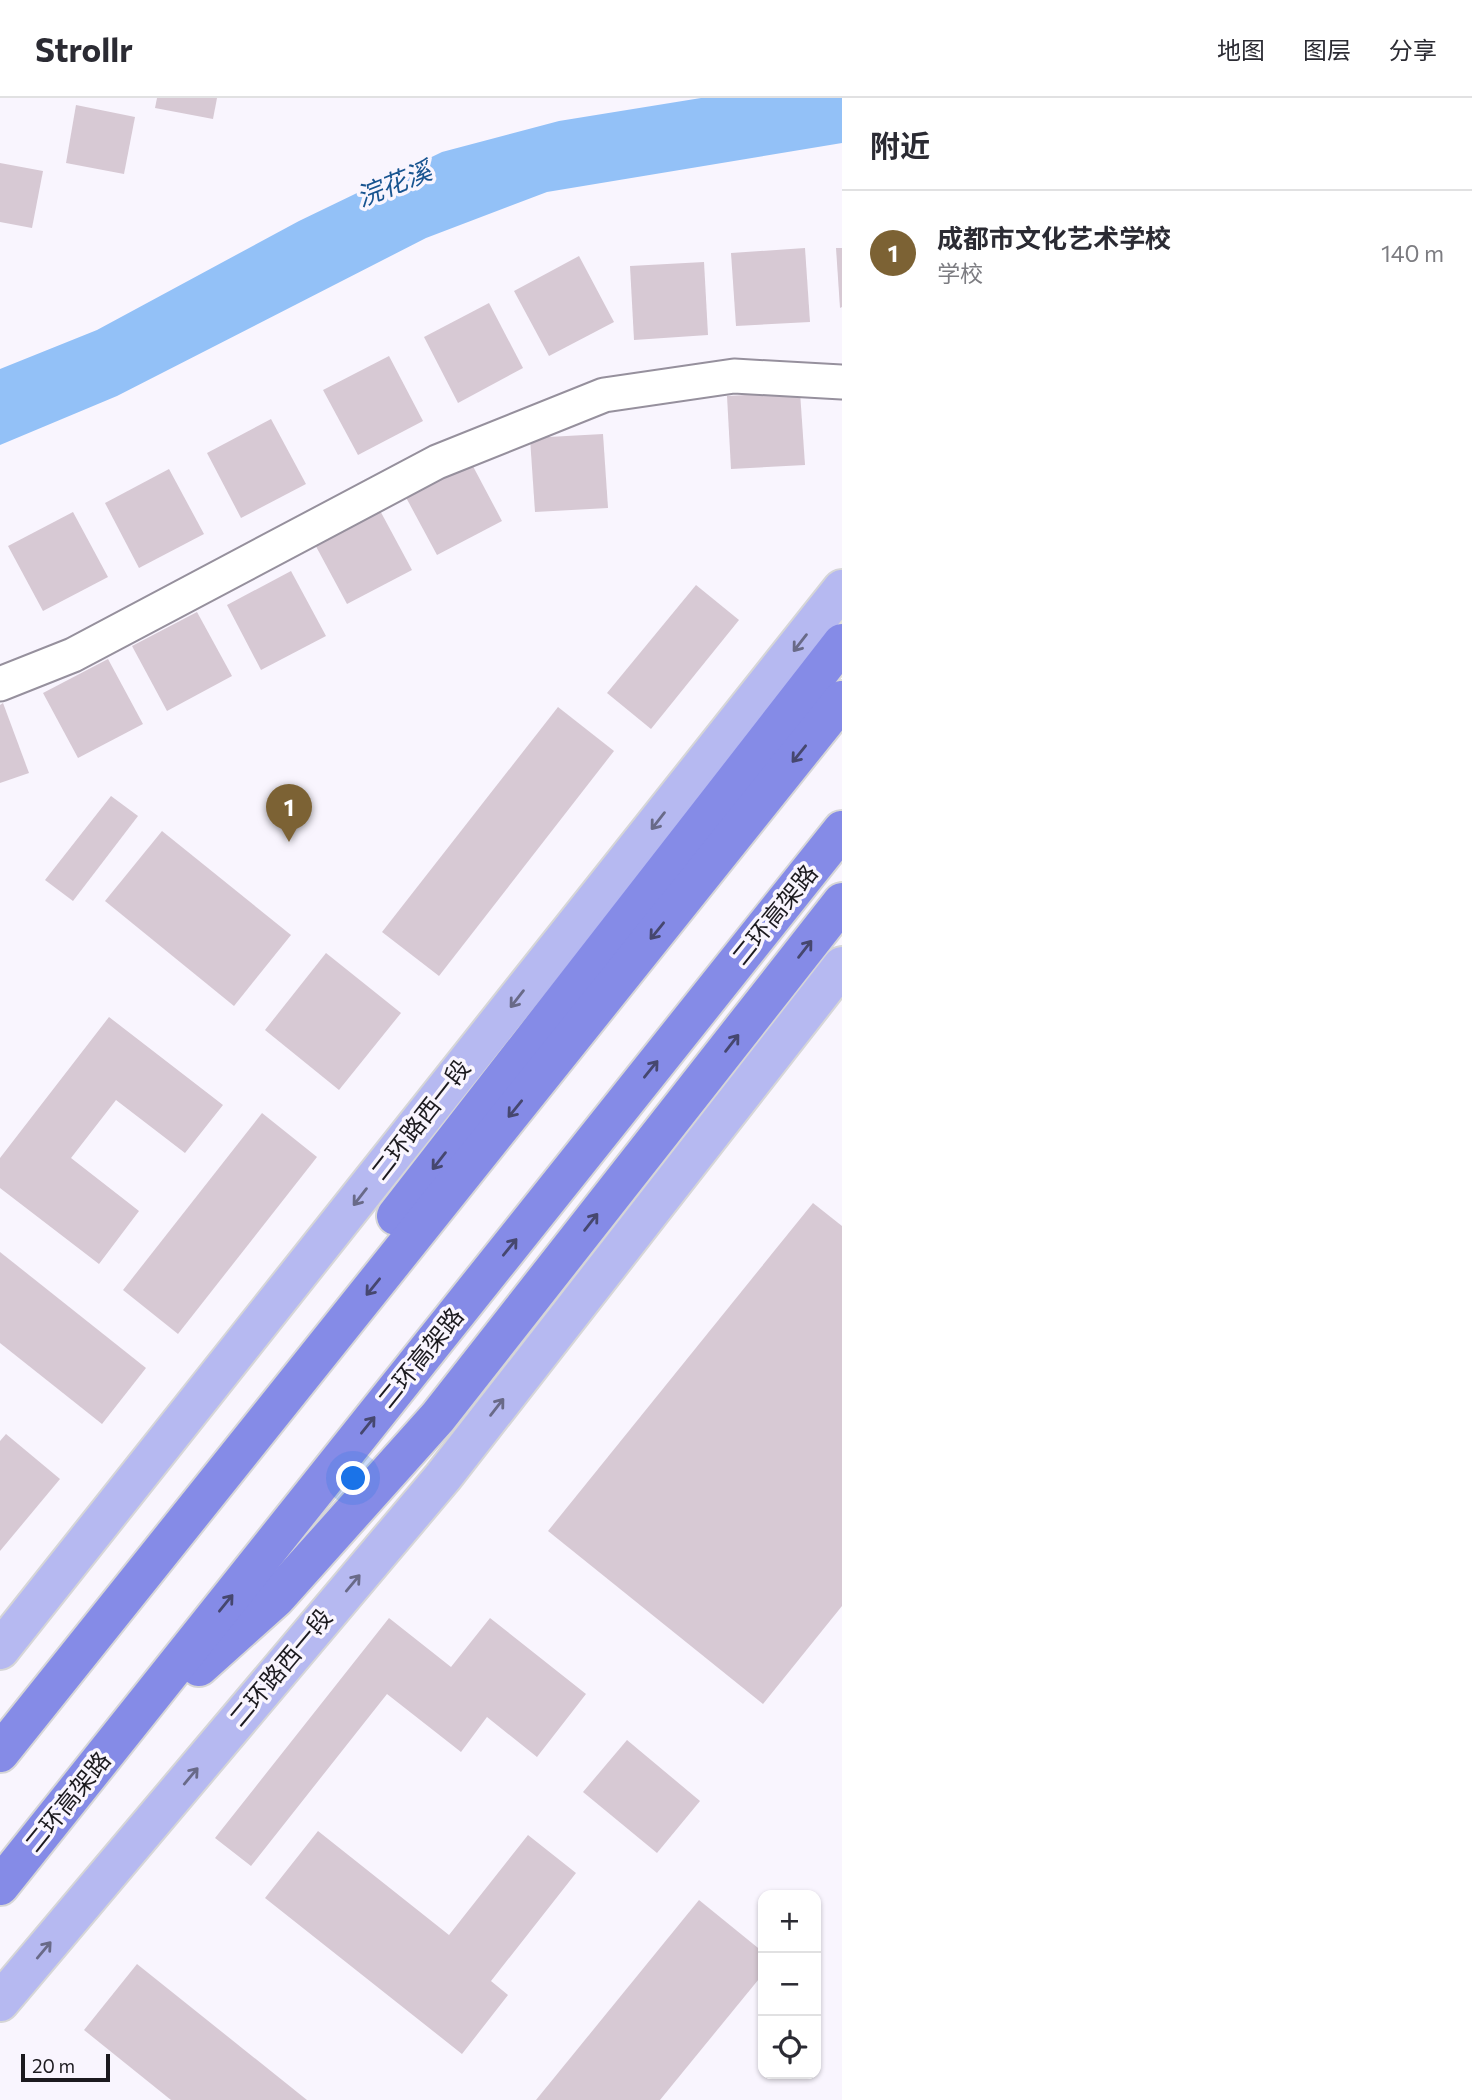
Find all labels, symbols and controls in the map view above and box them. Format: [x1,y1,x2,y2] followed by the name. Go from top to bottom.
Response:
[35,28,133,69] text: Strollr
[1217,35,1265,64] text: 地图
[1303,35,1351,64] text: 图层
[1389,35,1437,64] text: 分享
[870,126,930,163] text: 附近
[351,153,438,212] water label: 浣花溪
[937,222,1171,253] text: 成都市文化艺术学校
[888,239,898,267] text: 1
[1381,239,1444,267] text: 140 m
[937,259,983,287] text: 学校
[792,633,807,651] one-way arrow
[792,744,807,762] one-way arrow
[266,784,312,842] pin: 1
[651,811,666,830] one-way arrow
[725,858,823,970] street label: 二环高架路
[650,922,665,940] one-way arrow
[798,940,813,959] one-way arrow
[509,990,524,1008] one-way arrow
[724,1035,740,1053] one-way arrow
[364,1053,476,1185] street label: 二环路西一段
[644,1061,659,1079] one-way arrow
[508,1099,523,1118] one-way arrow
[431,1151,446,1169] one-way arrow
[353,1187,368,1205] one-way arrow
[584,1213,599,1232] one-way arrow
[502,1239,517,1257] one-way arrow
[365,1277,381,1295] one-way arrow
[371,1301,469,1413] street label: 二环高架路
[489,1398,504,1417] one-way arrow
[360,1417,376,1435] one-way arrow
[336,1461,370,1495] your location
[345,1574,361,1592] one-way arrow
[219,1595,234,1613] one-way arrow
[222,1603,337,1732] street label: 二环路西一段
[18,1745,116,1857] street label: 二环高架路
[183,1767,198,1785] one-way arrow
[758,1890,821,2079] map controls
[758,1890,821,1953] button: +
[36,1941,52,1959] one-way arrow
[758,1953,821,2016] button: −
[758,2016,821,2079] button: locate
[21,2051,110,2083] scale bar
[32,2054,75,2077] text: 20 m

